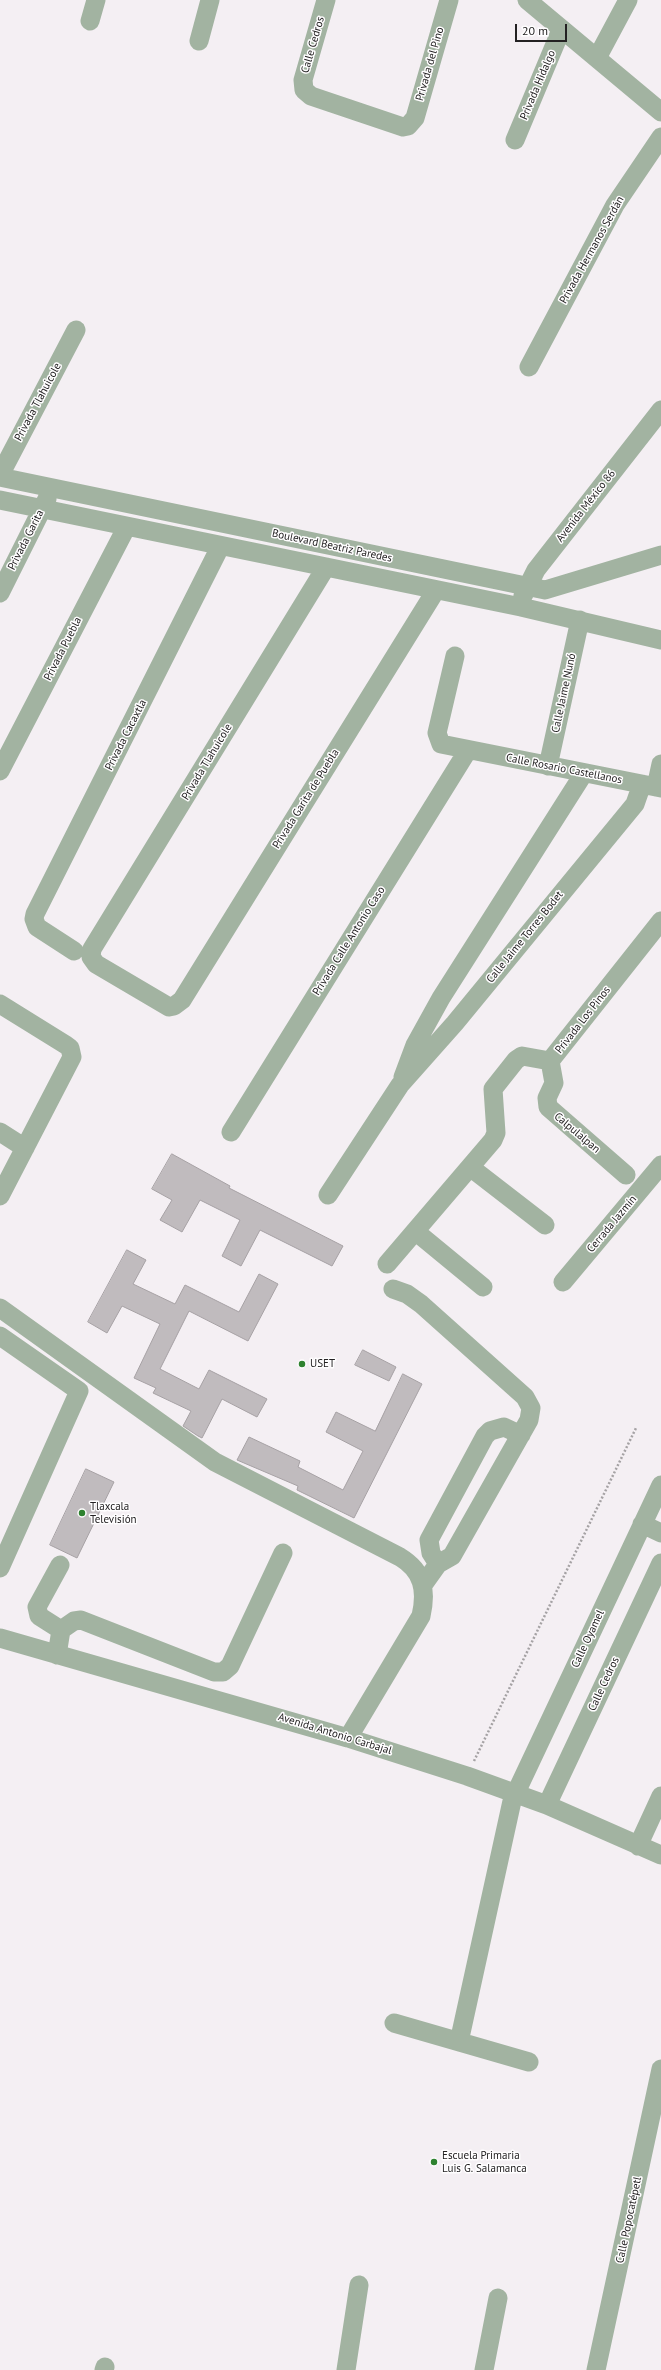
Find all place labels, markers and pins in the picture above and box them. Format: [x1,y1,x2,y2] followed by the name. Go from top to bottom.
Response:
[310,1357,335,1371] place label: USET
[297,1359,307,1369] marker: USET
[90,1500,137,1526] place label: Tlaxcala Televisión
[77,1508,87,1518] marker: Tlaxcala Televisión
[442,2149,527,2175] place label: Escuela Primaria Luis G. Salamanca
[429,2157,439,2167] marker: Escuela Primaria Luis G. Salamanca

